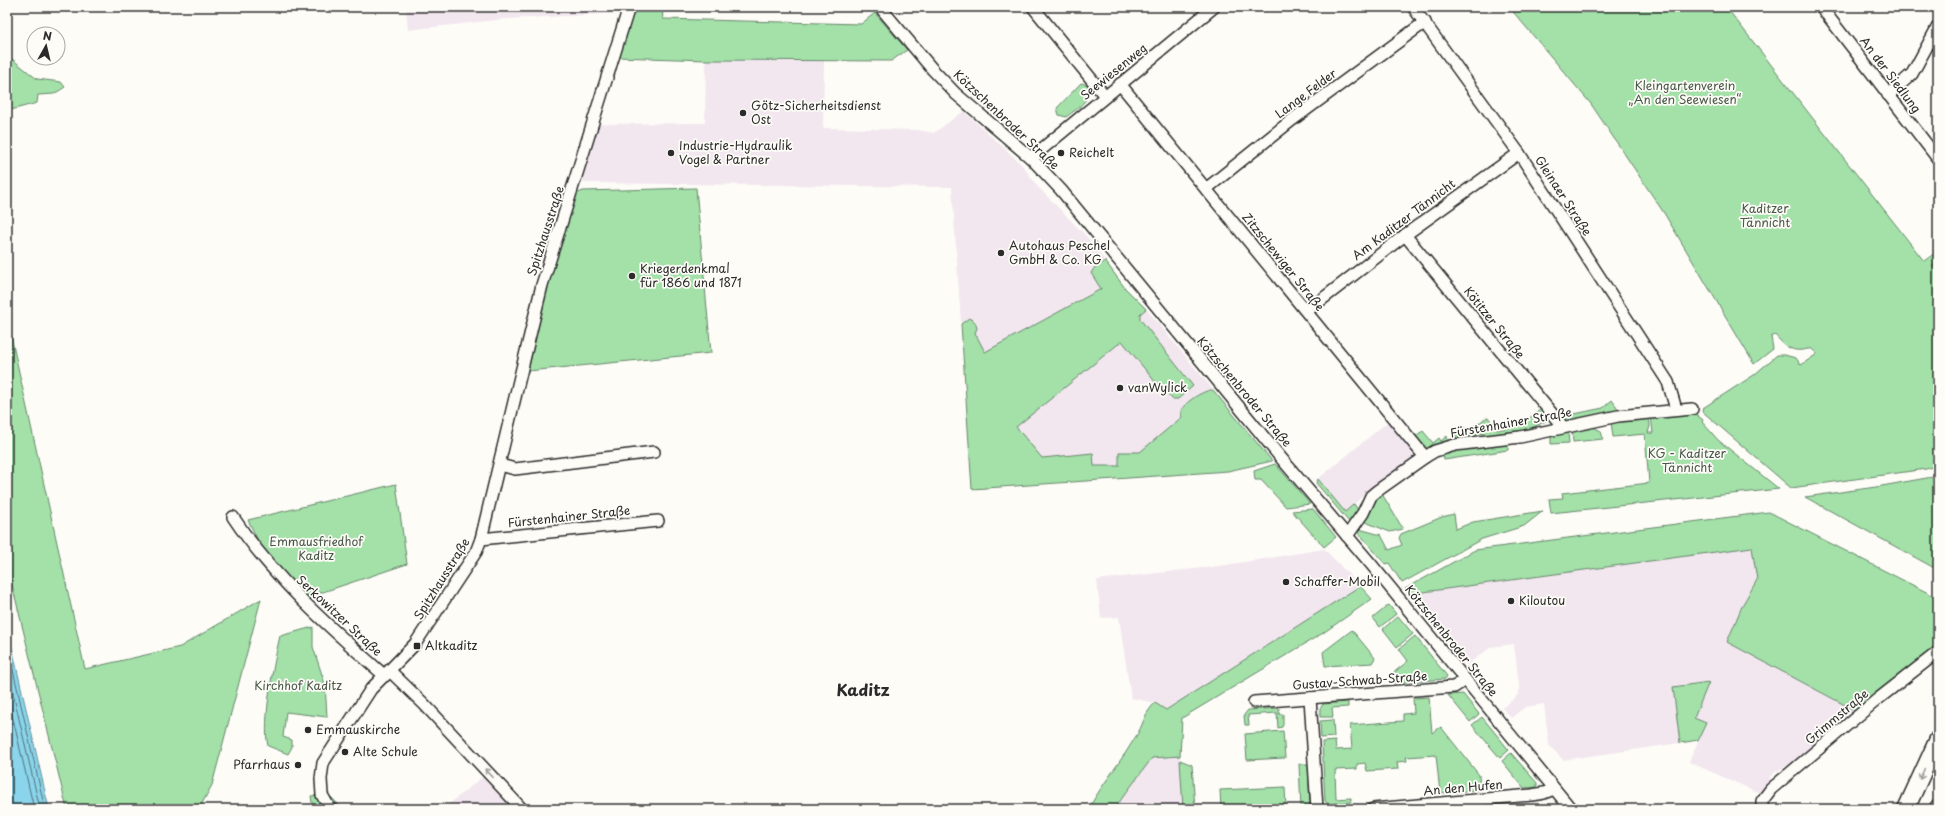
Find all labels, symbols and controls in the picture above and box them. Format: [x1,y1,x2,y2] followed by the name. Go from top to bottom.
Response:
[26,26,66,66] north arrow
[42,27,53,45] text: N
[1856,32,1926,116] street label: An der Siedlung
[1076,39,1151,104] street label: Seewiesenweg
[1271,64,1340,122] street label: Lange Felder
[950,65,1064,173] street label: Kötzschenbroder Straße
[1629,76,1741,108] park label: Kleingartenverein „An den Seewiesen“
[751,96,881,128] place label: Götz-Sicherheitsdienst Ost
[738,108,748,118] marker: Götz-Sicherheitsdienst Ost
[679,136,792,168] place label: Industrie-Hydraulik Vogel & Partner
[1069,143,1114,161] place label: Reichelt
[666,148,676,158] marker: Industrie-Hydraulik Vogel & Partner
[1056,148,1066,158] marker: Reichelt
[1531,152,1596,239] street label: Gleinaer Straße
[1348,174,1459,264] street label: Am Kaditzer Tännicht
[522,183,568,278] street label: Spitzhausstraße
[1740,199,1790,231] park label: Kaditzer Tännicht
[1238,208,1329,314] street label: Zitzschewiger Straße
[1009,236,1110,268] place label: Autohaus Peschel GmbH & Co. KG
[996,248,1006,258] marker: Autohaus Peschel GmbH & Co. KG
[640,259,742,291] place label: Kriegerdenkmal für 1866 und 1871
[627,271,637,281] marker: Kriegerdenkmal für 1866 und 1871
[1460,282,1529,362] street label: Kötitzer Straße
[1193,332,1296,450] street label: Kötzschenbroder Straße
[1128,378,1187,396] place label: vanWylick
[1115,383,1125,393] marker: vanWylick
[1449,402,1573,442] street label: Fürstenhainer Straße
[1648,444,1727,476] park label: KG - Kaditzer Tännicht
[507,501,631,531] street label: Fürstenhainer Straße
[269,532,364,564] park label: Emmausfriedhof Kaditz
[409,534,474,623] street label: Spitzhausstraße
[293,571,386,660] street label: Serkowitzer Straße
[1294,572,1380,590] place label: Schaffer-Mobil
[1281,577,1291,587] marker: Schaffer-Mobil
[1401,581,1503,700] street label: Kötzschenbroder Straße
[1519,591,1565,609] place label: Kiloutou
[1506,596,1516,606] marker: Kiloutou
[425,636,478,654] place label: Altkaditz
[412,641,422,651] marker: Altkaditz
[1292,666,1428,694] street label: Gustav-Schwab-Straße
[254,676,342,694] park label: Kirchhof Kaditz
[836,677,890,701] district label: Kaditz
[1801,684,1872,748] street label: Grimmstraße
[316,720,400,738] place label: Emmauskirche
[303,725,313,735] marker: Emmauskirche
[353,742,418,760] place label: Alte Schule
[340,747,350,757] marker: Alte Schule
[233,755,291,773] place label: Pfarrhaus
[293,760,303,770] marker: Pfarrhaus
[484,768,493,778] one-way arrow
[1918,768,1925,780] one-way arrow
[1422,775,1503,799] street label: An den Hufen

